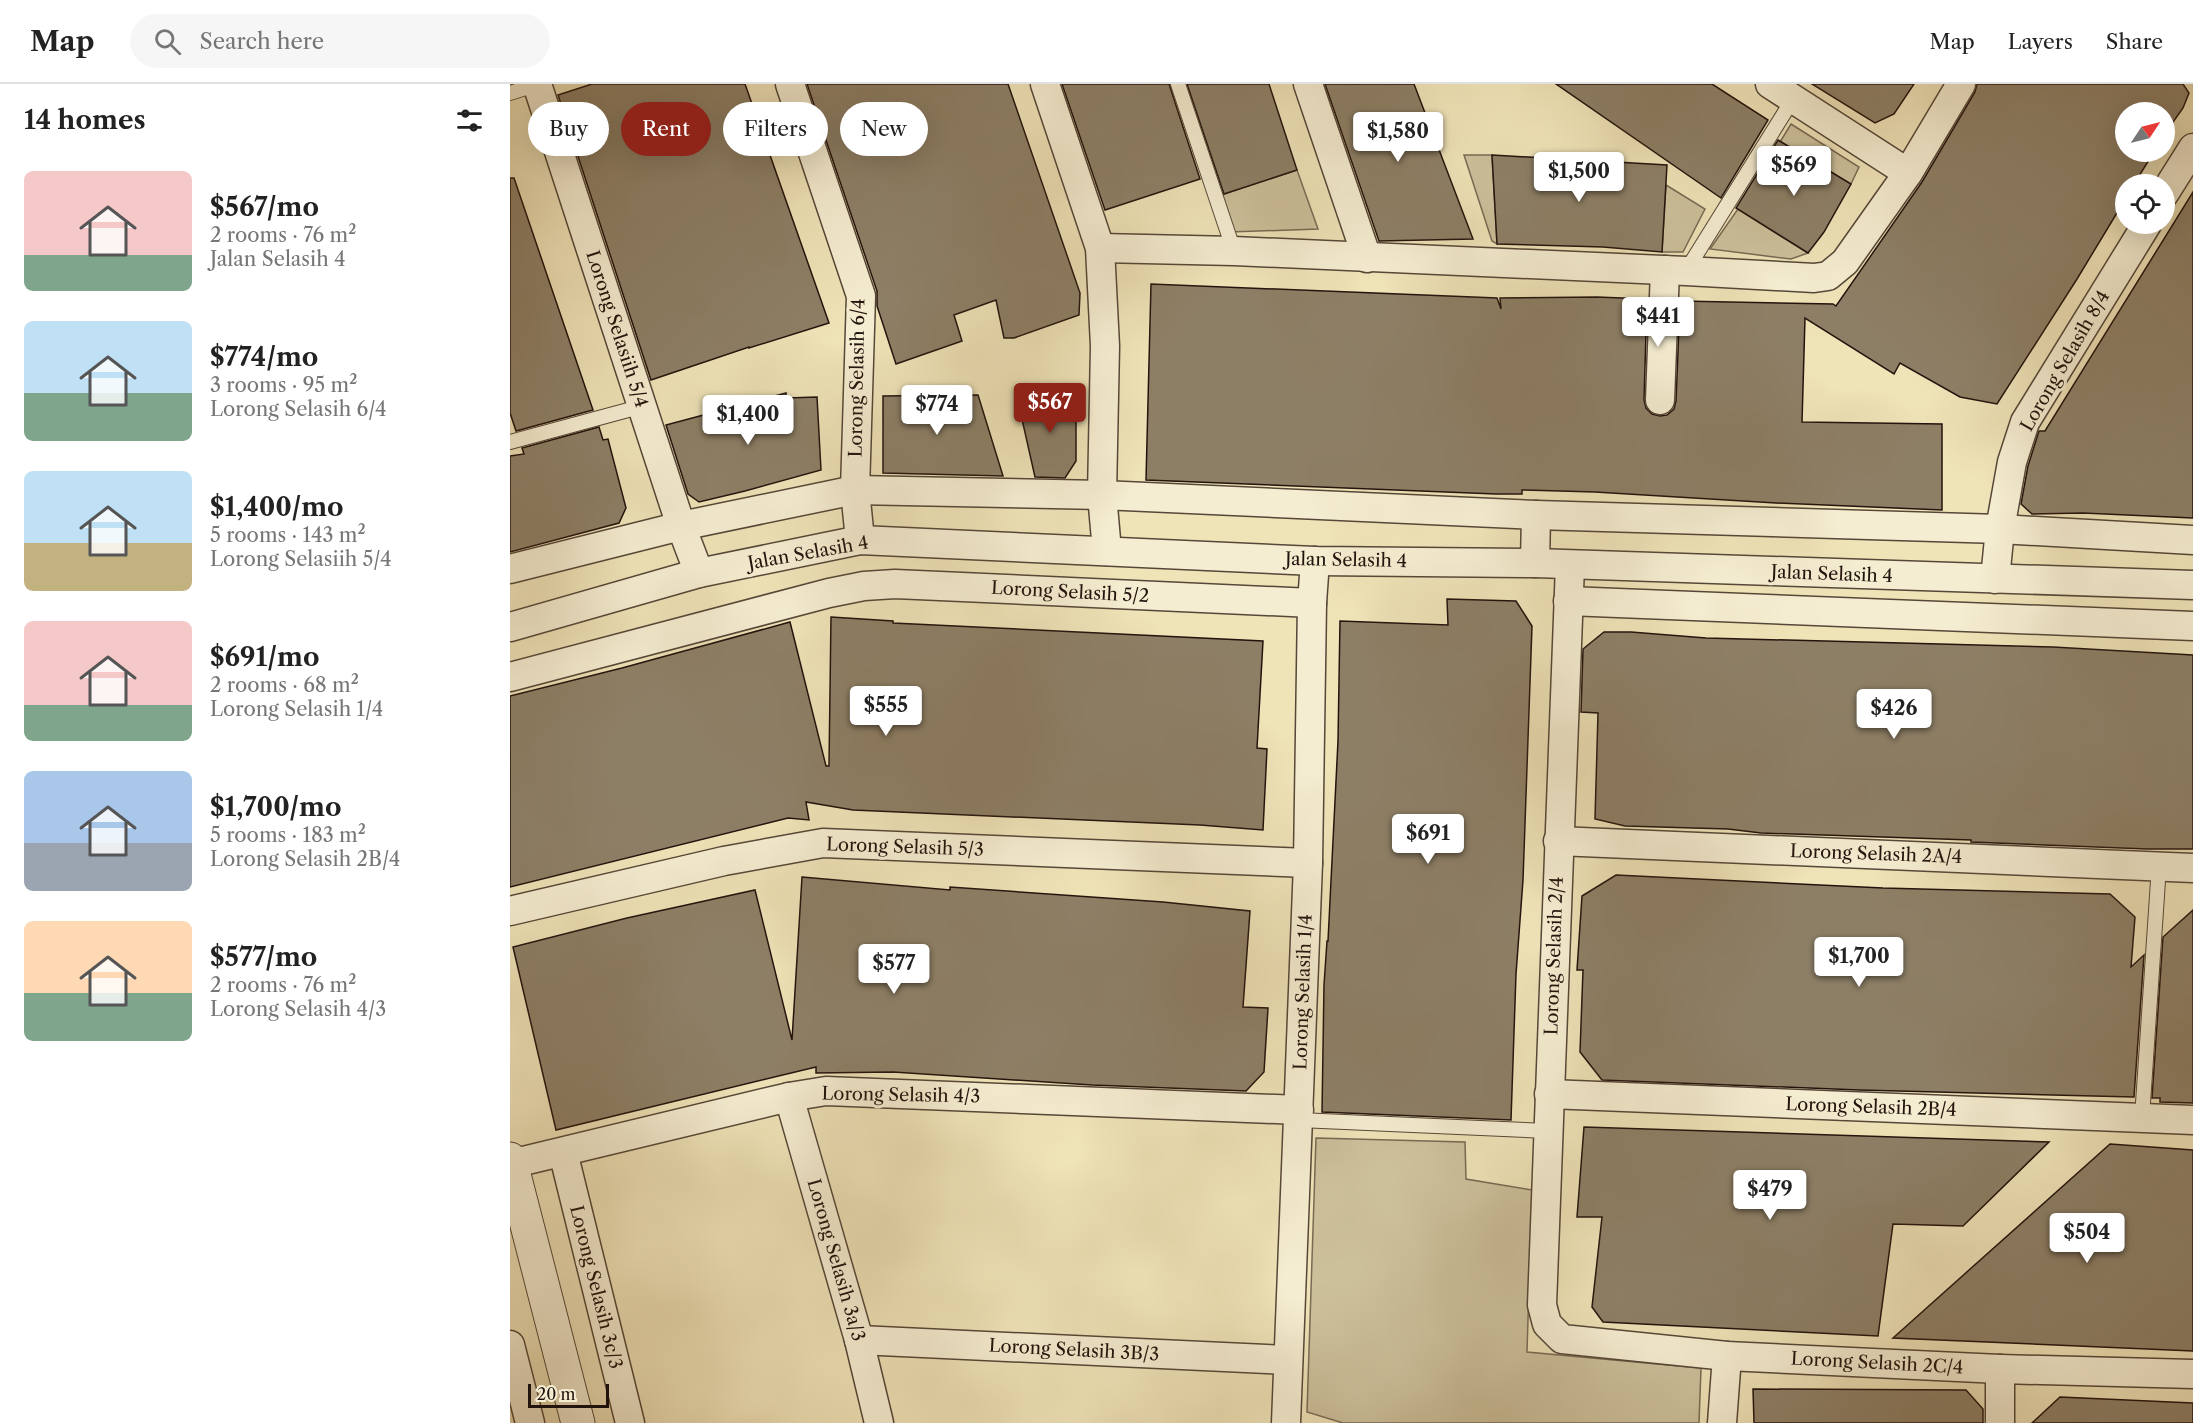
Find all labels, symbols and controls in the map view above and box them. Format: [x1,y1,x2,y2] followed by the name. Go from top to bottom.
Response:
[130,14,550,68] search box
[30,24,94,58] text: Map
[151,25,184,58] icon: search
[199,28,324,55] text: Search here
[1930,29,1975,54] text: Map
[2008,29,2073,54] text: Layers
[2106,29,2163,54] text: Share
[528,102,609,156] chip: Buy
[621,102,711,156] chip: Rent
[723,102,828,156] chip: Filters
[840,102,928,156] chip: New
[2115,102,2175,162] north arrow
[2115,102,2175,234] map controls
[24,104,146,136] text: 14 homes
[453,104,486,137] icon: filters
[1349,112,1447,163] pin: $1,580
[1367,119,1429,143] text: $1,580
[1758,146,1830,197] pin: $569
[1530,152,1628,203] pin: $1,500
[1771,153,1817,177] text: $569
[1548,159,1610,183] text: $1,500
[2115,174,2175,234] button: locate
[210,191,319,223] text: $567/mo
[72,195,144,267] icon: home
[210,223,356,247] text: 2 rooms · 76 m²
[210,247,346,271] text: Jalan Selasih 4
[581,248,653,410] street label: Lorong Selasiih 5/4
[2016,287,2114,435] street label: Lorong Selasih 8/4
[1622,297,1694,348] pin: $441
[845,298,869,458] street label: Lorong Selasih 6/4
[1636,304,1680,328] text: $441
[210,341,318,373] text: $774/mo
[72,345,144,417] icon: home
[210,373,357,397] text: 3 rooms · 95 m²
[1014,383,1086,434] pin: $567
[901,385,973,436] pin: $774
[1028,390,1072,414] text: $567
[915,392,959,416] text: $774
[699,395,797,446] pin: $1,400
[210,397,387,421] text: Lorong Selasih 6/4
[717,402,780,426] text: $1,400
[210,491,344,523] text: $1,400/mo
[72,495,144,567] icon: home
[210,523,366,547] text: 5 rooms · 143 m²
[743,532,870,575] street label: Jalan Selasih 4
[210,547,392,571] text: Lorong Selasiih 5/4
[1282,548,1407,572] street label: Jalan Selasih 4
[1768,561,1893,587] street label: Jalan Selasih 4
[990,577,1150,607] street label: Lorong Selasih 5/2
[210,641,319,673] text: $691/mo
[72,645,144,717] icon: home
[210,673,359,697] text: 2 rooms · 68 m²
[850,686,922,737] pin: $555
[1858,689,1930,740] pin: $426
[864,693,908,717] text: $555
[1871,696,1917,720] text: $426
[210,697,383,721] text: Lorong Selasih 1/4
[210,791,341,823] text: $1,700/mo
[72,795,144,867] icon: home
[1392,814,1464,865] pin: $691
[1406,821,1450,845] text: $691
[210,823,366,847] text: 5 rooms · 183 m²
[826,833,984,861] street label: Lorong Selasih 5/3
[1790,840,1962,868] street label: Lorong Selasih 2A/4
[210,847,400,871] text: Lorong Selasih 2B/4
[1540,876,1568,1036] street label: Lorong Selasih 2/4
[1289,914,1317,1070] street label: Lorong Selasih 1/4
[1810,937,1908,988] pin: $1,700
[210,941,317,973] text: $577/mo
[858,944,930,995] pin: $577
[1828,944,1890,968] text: $1,700
[72,945,144,1017] icon: home
[872,951,916,975] text: $577
[210,973,356,997] text: 2 rooms · 76 m²
[210,997,386,1021] text: Lorong Selasih 4/3
[821,1083,981,1107] street label: Lorong Selasih 4/3
[1785,1093,1957,1121] street label: Lorong Selasih 2B/4
[1734,1170,1806,1221] pin: $479
[802,1176,870,1344] street label: Lorong Selasih 3a/3
[1747,1177,1793,1201] text: $479
[565,1203,627,1371] street label: Lorong Selasih 3c/3
[2051,1213,2123,1264] pin: $504
[2064,1220,2110,1244] text: $504
[988,1335,1160,1365] street label: Lorong Selasih 3B/3
[1790,1347,1964,1379] street label: Lorong Selasih 2C/4
[528,1381,609,1408] scale bar
[537,1384,576,1404] text: 20 m

